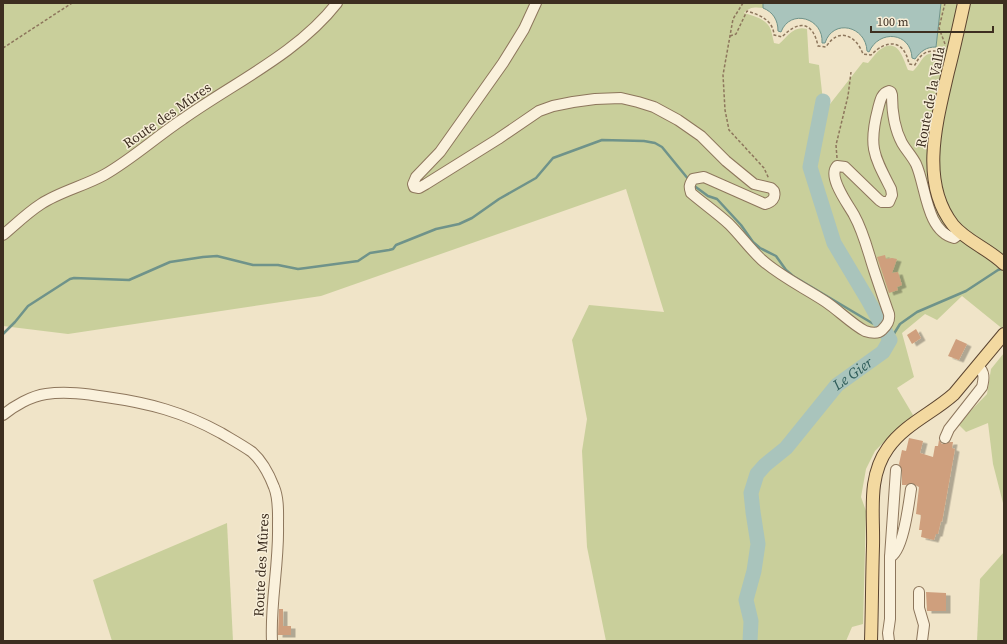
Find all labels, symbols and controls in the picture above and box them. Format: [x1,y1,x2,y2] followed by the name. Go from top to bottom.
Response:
[871,8,993,34] scale bar
[877,14,909,30] text: 100 m
[910,44,950,149] street label: Route de la Valla
[119,77,215,153] street label: Route des Mûres
[827,351,878,395] water label: Le Gier
[248,513,274,617] street label: Route des Mûres

